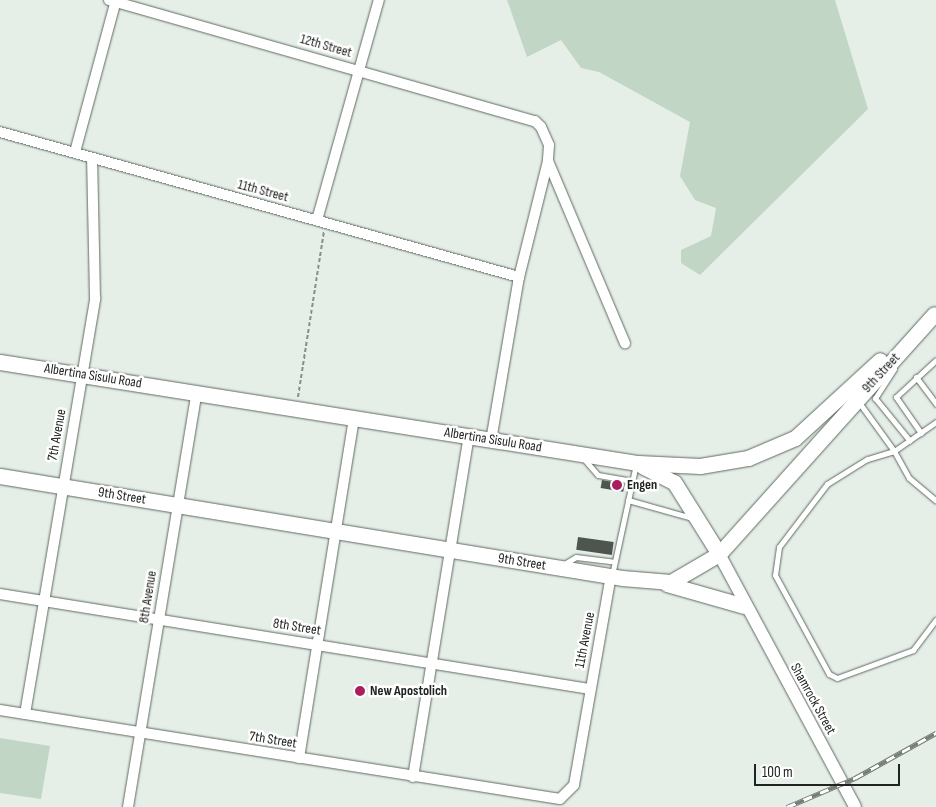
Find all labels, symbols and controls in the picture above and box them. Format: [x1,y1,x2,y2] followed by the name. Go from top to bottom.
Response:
[298,31,354,61] street label: 12th Street
[236,176,290,206] street label: 11th Street
[858,350,904,396] street label: 9th Street
[43,360,143,392] street label: Albertina Sisulu Road
[44,408,70,462] street label: 7th Avenue
[443,424,543,456] street label: Albertina Sisulu Road
[627,477,657,493] place label: Engen
[611,479,623,491] marker: Engen
[97,484,147,508] street label: 9th Street
[497,550,547,574] street label: 9th Street
[136,570,160,624] street label: 8th Avenue
[571,611,599,669] street label: 11th Avenue
[272,615,322,639] street label: 8th Street
[787,661,839,737] street label: Shamrock Street
[370,683,447,699] place label: New Apostolich
[354,685,366,697] marker: New Apostolich
[248,728,298,752] street label: 7th Street
[756,754,902,786] scale bar
[762,763,793,782] text: 100 m

